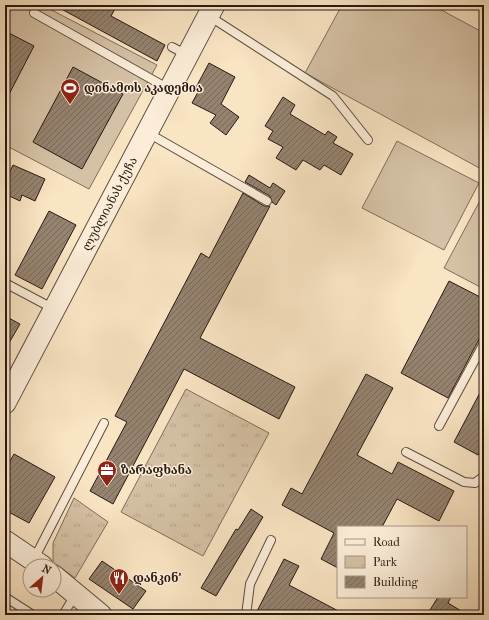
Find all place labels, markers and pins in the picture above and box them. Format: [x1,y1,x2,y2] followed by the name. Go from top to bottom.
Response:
[59,77,81,105] sports icon: დინამოს აკადემია
[84,81,203,95] place label: დინამოს აკადემია
[96,459,118,487] office icon: ზარაფხანა
[120,463,192,477] place label: ზარაფხანა
[108,567,130,595] restaurant icon: დანკინ'
[133,571,181,585] place label: დანკინ'

